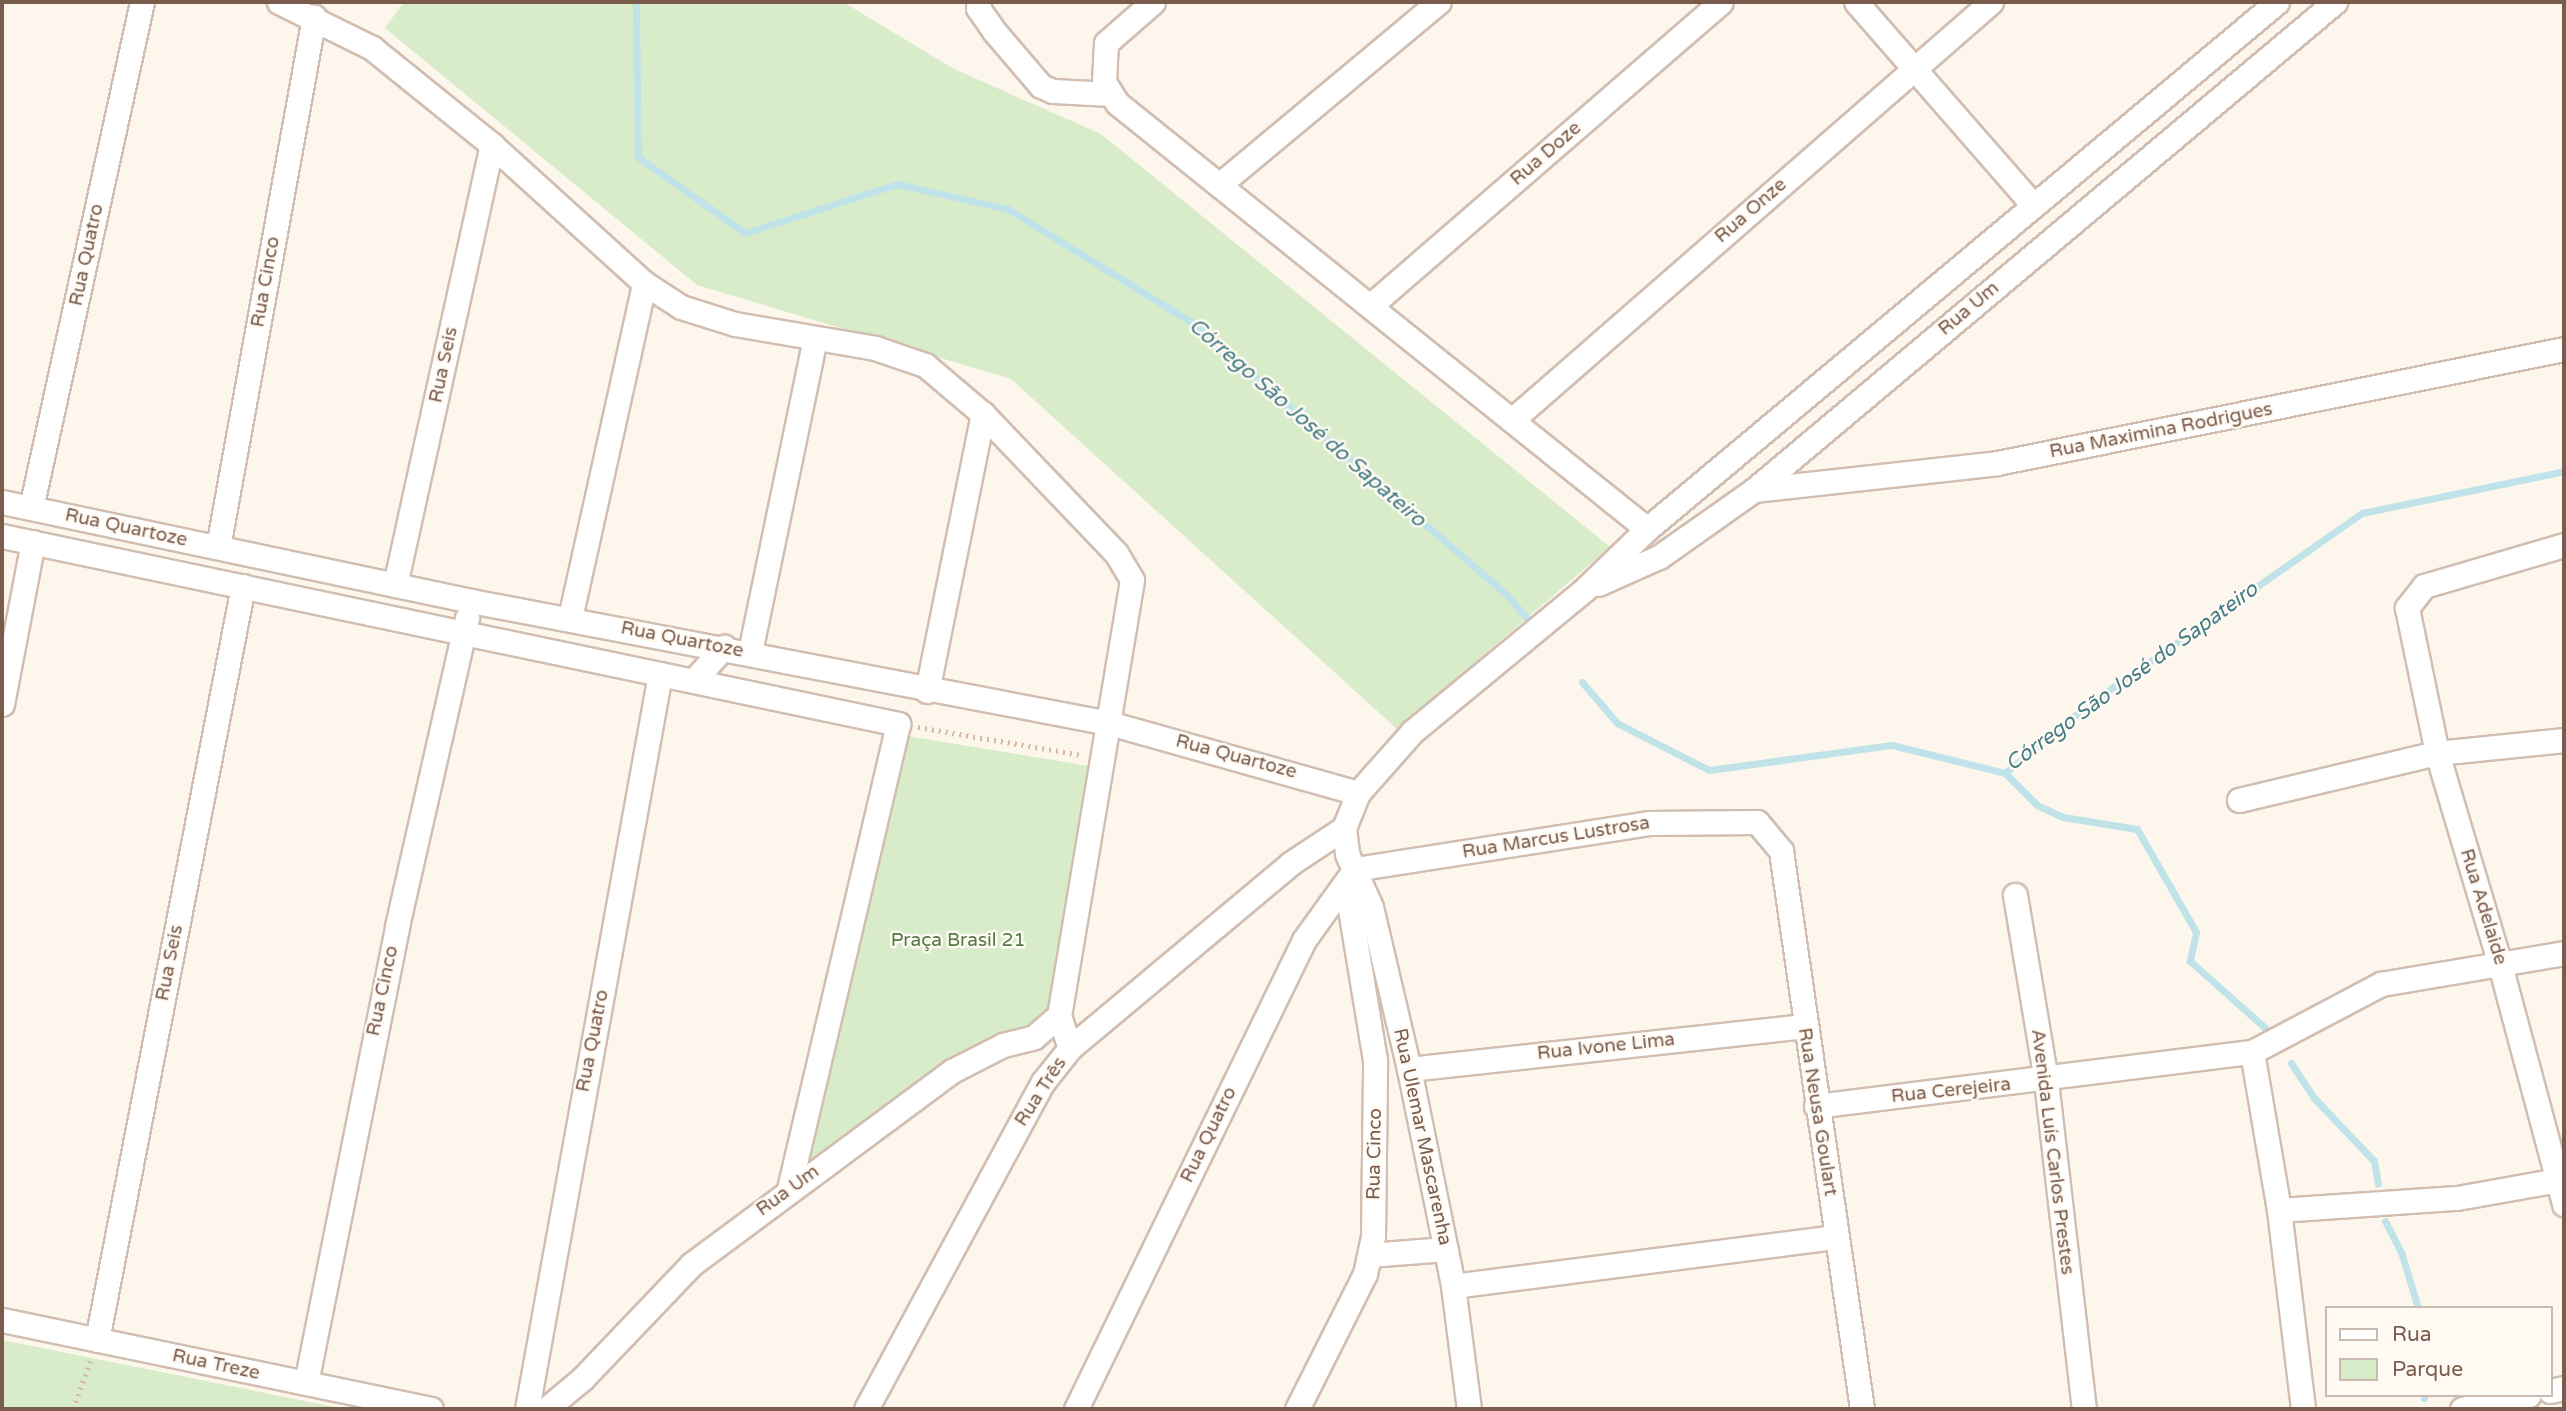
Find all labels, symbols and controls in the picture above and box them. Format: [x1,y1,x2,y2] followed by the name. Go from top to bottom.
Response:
[1506,117,1586,191] street label: Rua Doze
[1710,174,1792,248] street label: Rua Onze
[65,202,109,308] street label: Rua Quatro
[247,235,285,329] street label: Rua Cinco
[1934,277,2004,341] street label: Rua Um
[1183,313,1431,533] water label: Córrego São José do Sapateiro
[425,325,463,405] street label: Rua Seis
[2048,398,2274,464] street label: Rua Maximina Rodrigues
[63,504,189,552] street label: Rua Quartoze
[2001,577,2263,777] water label: Córrego São José do Sapateiro
[619,617,745,663] street label: Rua Quartoze
[1173,730,1299,784] street label: Rua Quartoze
[1461,812,1651,864] street label: Rua Marcus Lustrosa
[2455,846,2511,968] street label: Rua Adelaide
[151,923,189,1003] street label: Rua Seis
[891,930,1025,952] park label: Praça Brasil 21
[362,944,404,1038] street label: Rua Cinco
[572,988,614,1094] street label: Rua Quatro
[1388,1026,1456,1248] street label: Rua Ulemar Mascarenha
[1792,1026,1842,1198] street label: Rua Neusa Goulart
[1536,1028,1676,1066] street label: Rua Ivone Lima
[2026,1028,2078,1276] street label: Avenida Luís Carlos Prestes
[1010,1053,1072,1131] street label: Rua Três
[1890,1073,2012,1109] street label: Rua Cerejeira
[1176,1083,1242,1187] street label: Rua Quatro
[1363,1108,1387,1200] street label: Rua Cinco
[752,1161,824,1221] street label: Rua Um
[2324,1306,2552,1397] legend
[2392,1322,2432,1347] text: Rua
[170,1345,262,1385] street label: Rua Treze
[2392,1357,2463,1382] text: Parque

